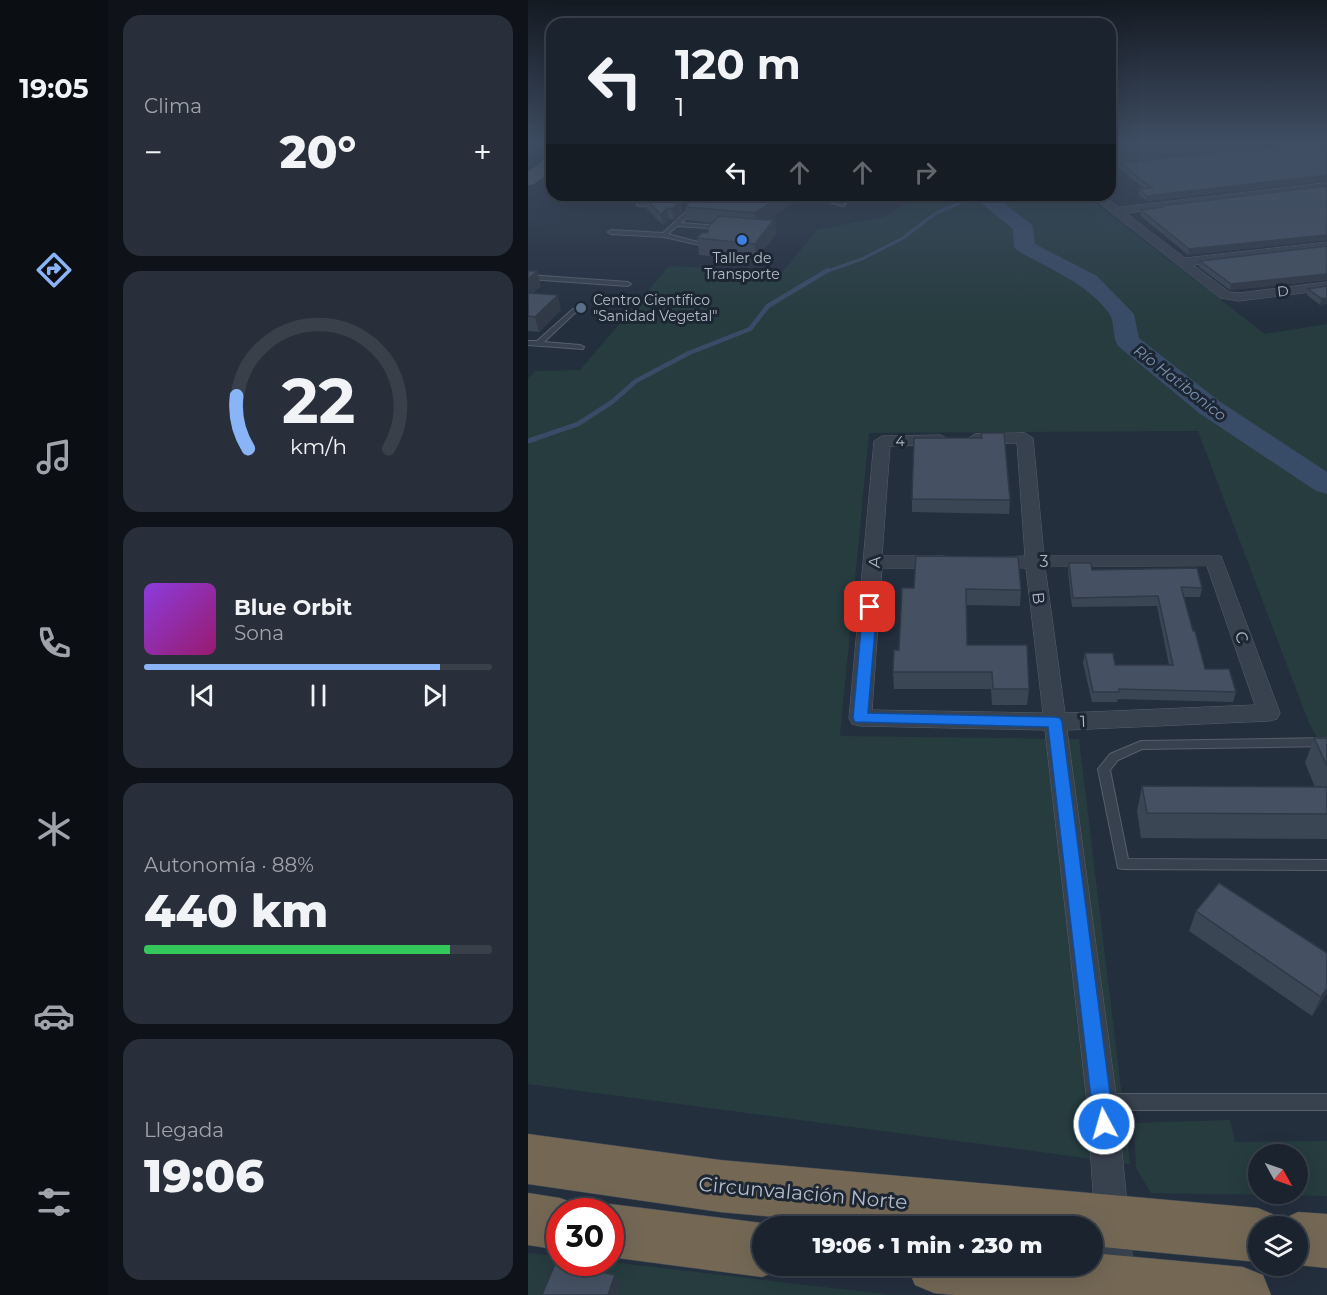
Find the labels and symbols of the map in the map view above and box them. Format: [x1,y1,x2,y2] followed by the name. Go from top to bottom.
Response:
[735,233,749,247] marker: Taller de Transporte
[704,249,780,283] place label: Taller de Transporte
[1276,281,1290,301] street label: D
[593,291,717,325] place label: Centro Científico "Sanidad Vegetal"
[574,301,588,315] marker: Centro Científico "Sanidad Vegetal"
[1130,341,1230,425] water label: Río Hatibonico
[895,432,906,450] street label: 4
[1039,552,1049,571] street label: 3
[865,555,885,569] street label: A
[844,581,895,632] pin
[1028,591,1049,605] street label: B
[1231,629,1252,646] street label: C
[1080,712,1086,731] street label: 1
[1072,1092,1136,1156] position arrow
[1248,1144,1308,1204] north arrow
[698,1172,908,1214] street label: Circunvalación Norte
[546,1198,624,1276] speed limit sign: 30

